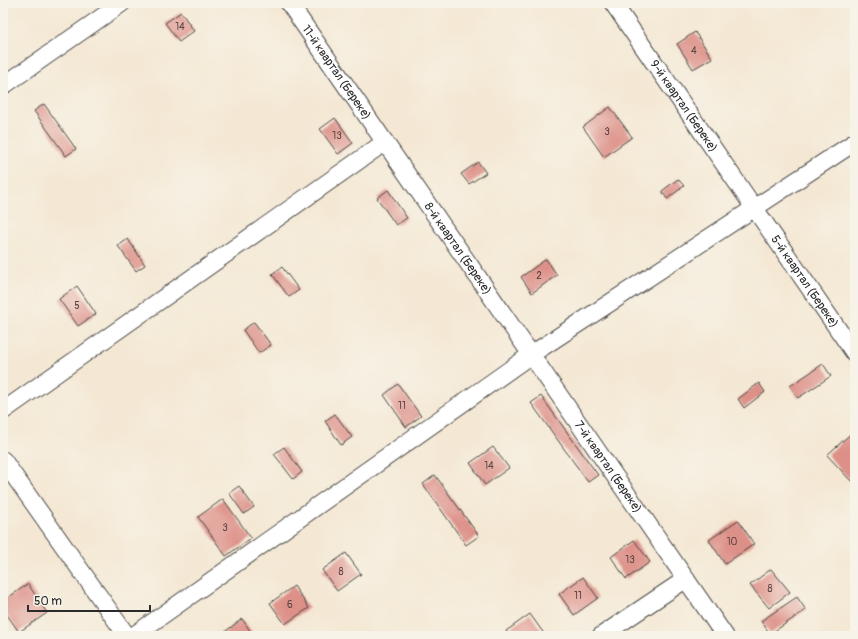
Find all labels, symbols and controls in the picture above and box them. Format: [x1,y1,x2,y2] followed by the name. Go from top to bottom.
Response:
[175,21,185,33] house number: 14
[299,22,375,122] street label: 11-й квартал (Береке)
[691,45,697,57] house number: 4
[647,57,721,155] street label: 9-й квартал (Береке)
[604,126,610,138] house number: 3
[332,130,342,142] house number: 13
[421,200,495,297] street label: 8-й квартал (Береке)
[768,232,842,330] street label: 5-й квартал (Береке)
[536,270,542,282] house number: 2
[74,300,80,312] house number: 5
[398,400,406,412] house number: 11
[571,418,645,516] street label: 7-й квартал (Береке)
[484,460,494,472] house number: 14
[222,522,228,534] house number: 3
[727,536,738,548] house number: 10
[625,554,635,566] house number: 13
[338,566,344,578] house number: 8
[767,583,773,595] house number: 8
[28,587,150,613] scale bar
[574,590,582,602] house number: 11
[34,594,62,609] text: 50 m
[287,599,293,611] house number: 6

